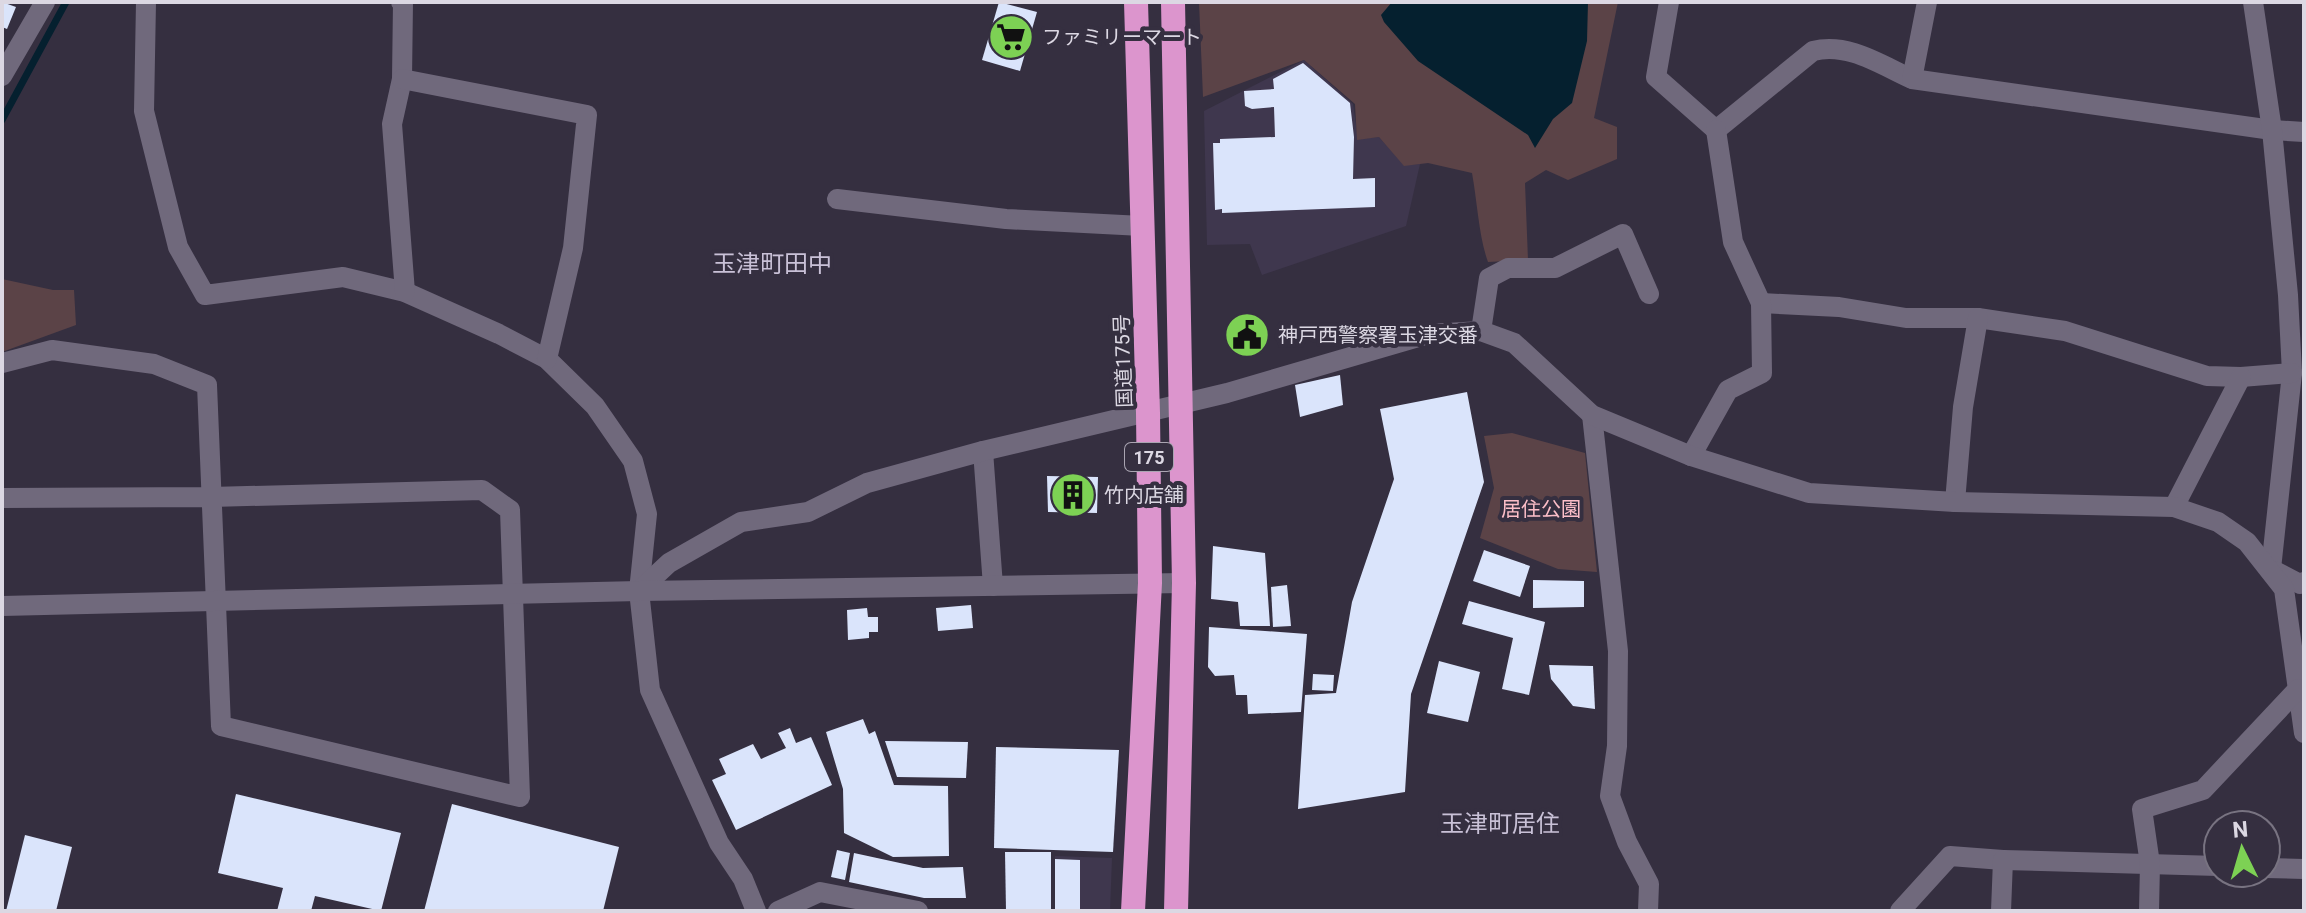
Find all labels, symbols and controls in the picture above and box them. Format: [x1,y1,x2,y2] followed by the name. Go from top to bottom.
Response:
[987,13,1035,61] supermarket icon: ファミリーマート
[1042,25,1202,49] place label: ファミリーマート
[712,250,832,278] district label: 玉津町田中
[1223,311,1271,359] public building icon: 神戸西警察署玉津交番
[1109,314,1137,408] street label: 国道175号
[1278,323,1478,347] place label: 神戸西警察署玉津交番
[1125,443,1173,471] road number: 175
[1049,471,1097,519] building icon: 竹内店舗
[1104,483,1184,507] place label: 竹内店舗
[1501,497,1581,521] park label: 居住公園
[2202,809,2282,889] north arrow
[1440,810,1560,838] district label: 玉津町居住
[2231,816,2249,843] text: N

